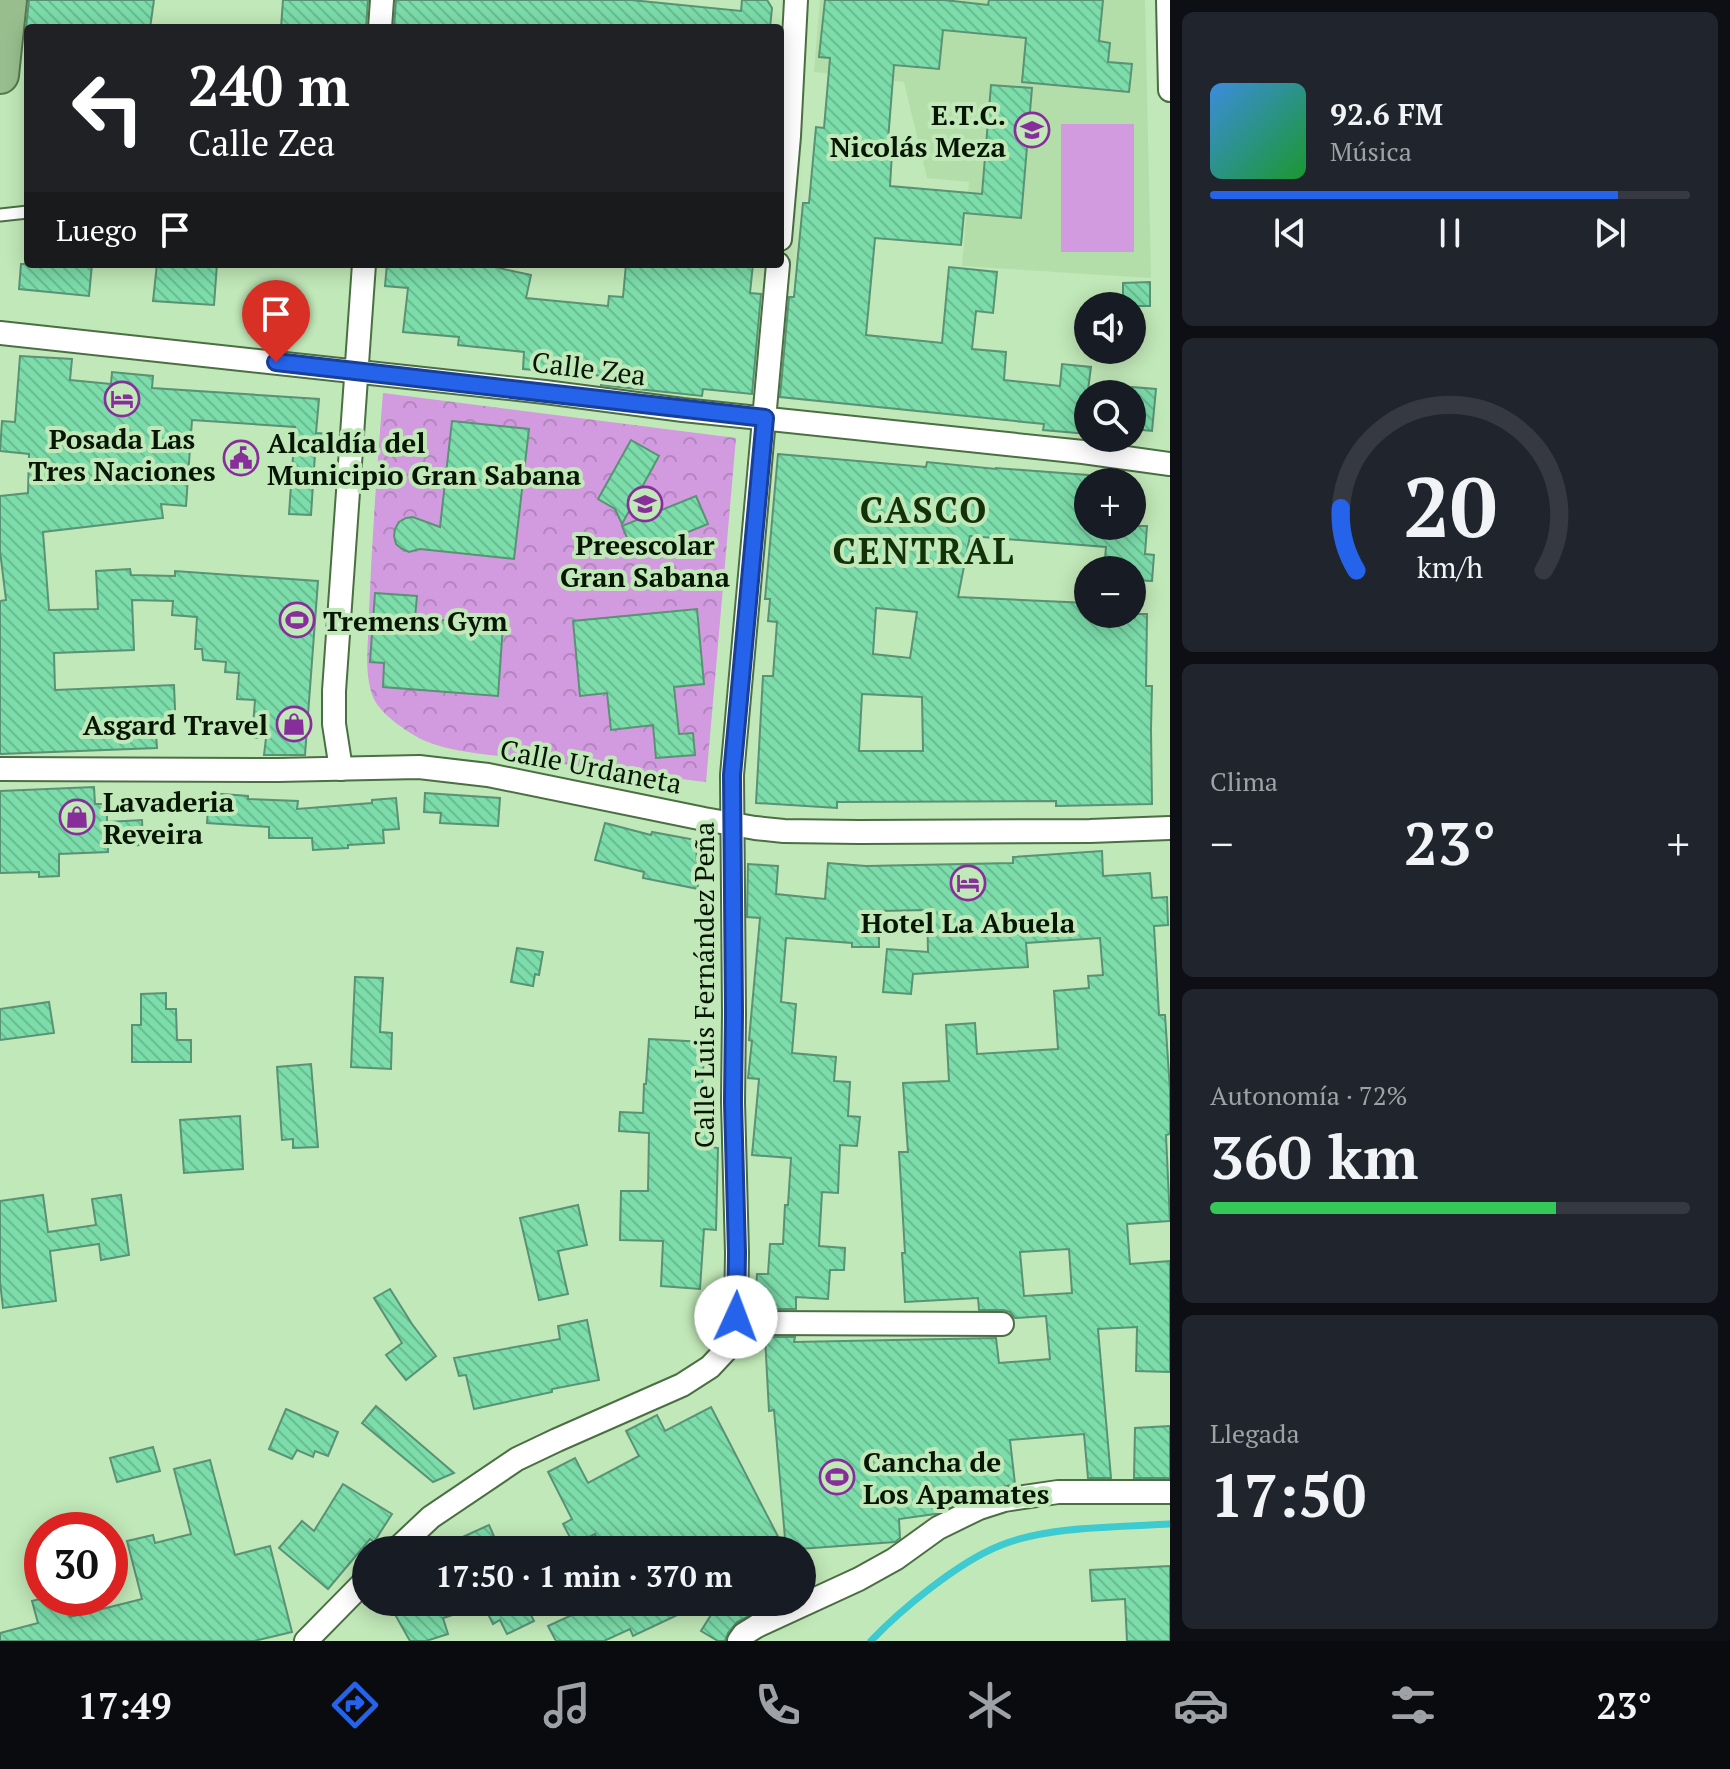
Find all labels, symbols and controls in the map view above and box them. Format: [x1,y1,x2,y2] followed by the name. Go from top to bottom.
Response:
[188,48,350,122] text: 240 m
[56,56,160,160] icon: left
[1330,94,1443,134] text: 92.6 FM
[830,96,1006,165] place label: E.T.C. Nicolás Meza
[1013,111,1051,149] school or university icon: E.T.C. Nicolás Meza
[188,119,335,166] text: Calle Zea
[1330,134,1412,168] text: Música
[153,208,197,252] icon: arrive
[56,210,137,250] text: Luego
[1268,211,1312,255] icon: previous
[1428,211,1472,255] icon: pause
[1588,211,1632,255] icon: next
[242,280,310,362] pin
[254,292,298,336] icon: arrive
[1074,292,1146,628] map controls
[1074,292,1146,364] button: sound
[530,343,648,393] street label: Calle Zea
[103,380,141,418] hotel icon: Posada Las Tres Naciones
[1074,380,1146,452] button: search
[28,420,216,489] place label: Posada Las Tres Naciones
[267,424,582,493] place label: Alcaldía del Municipio Gran Sabana
[222,439,260,477] public building icon: Alcaldía del Municipio Gran Sabana
[1403,450,1497,560] text: 20
[1074,468,1146,540] button: +
[626,485,664,523] school or university icon: Preescolar Gran Sabana
[833,486,1015,574] district label: CASCO CENTRAL
[560,526,730,595] place label: Preescolar Gran Sabana
[1417,548,1483,586] text: km/h
[1074,556,1146,628] button: −
[278,601,316,639] sports icon: Tremens Gym
[323,602,508,639] place label: Tremens Gym
[275,705,313,743] shop icon: Asgard Travel
[83,706,268,743] place label: Asgard Travel
[497,730,685,802] street label: Calle Urdaneta
[1210,764,1278,798] text: Clima
[103,783,235,852] place label: Lavaderia Reveira
[58,798,96,836] shop icon: Lavaderia Reveira
[1404,803,1496,882] text: 23°
[1210,814,1233,873] text: −
[1667,814,1690,873] text: +
[685,822,722,1148] street label: Calle Luis Fernández Peña
[949,864,987,902] hotel icon: Hotel La Abuela
[861,904,1076,941] place label: Hotel La Abuela
[1210,1078,1408,1112] text: Autonomía · 72%
[1210,1117,1418,1196] text: 360 km
[694,1275,778,1359] position arrow
[1210,1416,1300,1450] text: Llegada
[863,1443,1049,1512] place label: Cancha de Los Apamates
[1210,1455,1366,1534] text: 17:50
[818,1458,856,1496] sports icon: Cancha de Los Apamates
[24,1512,128,1616] speed limit sign: 30
[436,1556,732,1596] text: 17:50 · 1 min · 370 m
[327,1677,383,1733] icon: directions
[539,1677,595,1733] icon: music
[750,1677,806,1733] icon: phone
[962,1677,1018,1733] icon: climate
[1173,1677,1229,1733] icon: car
[1385,1677,1441,1733] icon: filters
[78,1682,172,1729] text: 17:49
[1597,1682,1652,1729] text: 23°

